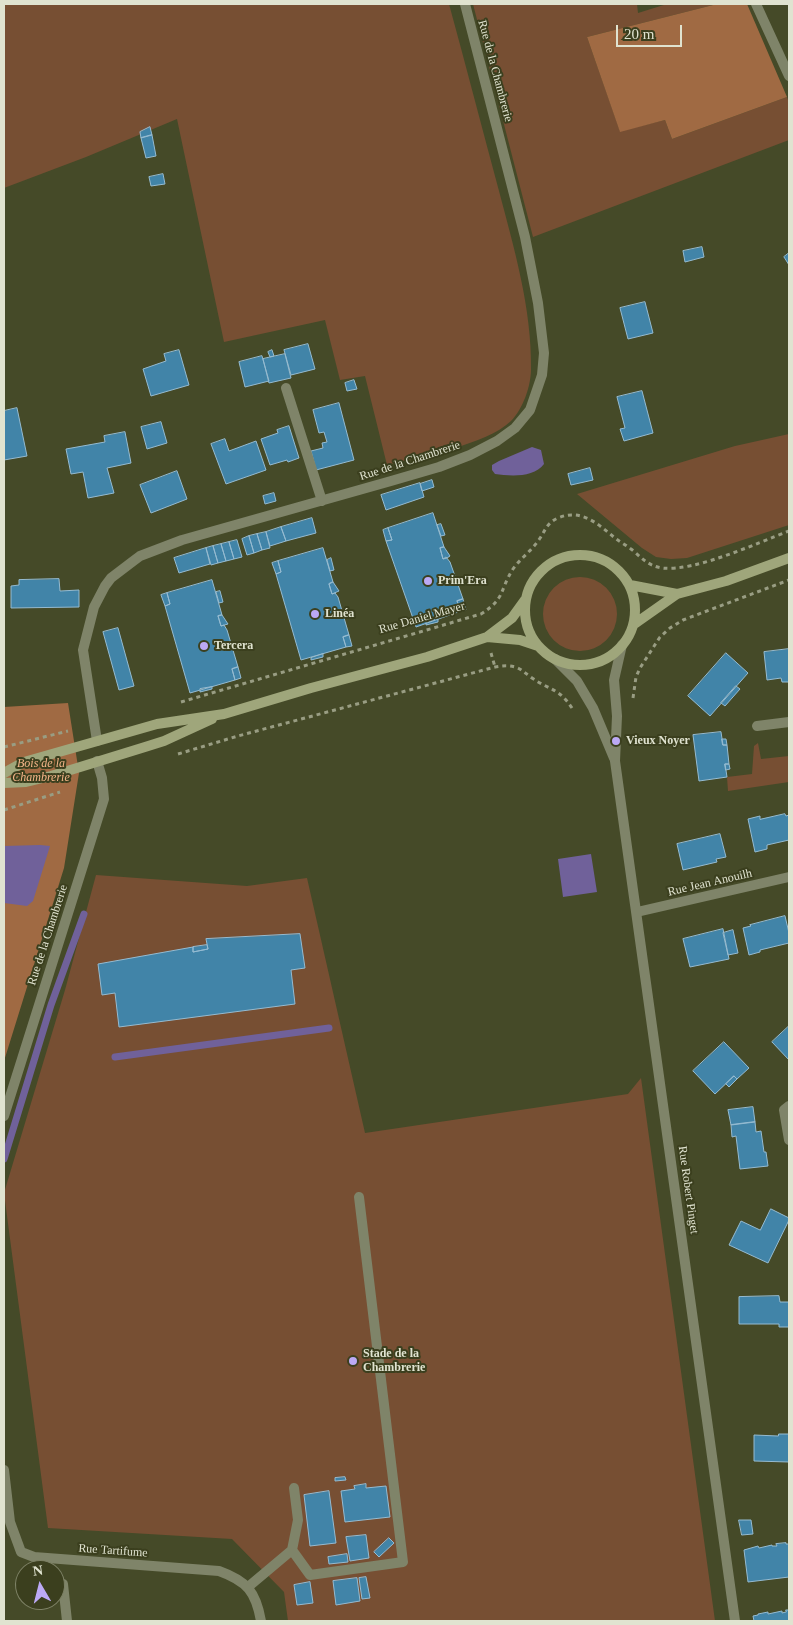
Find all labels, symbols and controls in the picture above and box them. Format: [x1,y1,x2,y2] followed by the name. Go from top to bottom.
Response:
[618,15,684,47] scale bar
[474,18,516,124] street label: Rue de la Chambrerie
[624,26,654,42] text: 20 m
[358,438,462,484] street label: Rue de la Chambrerie
[438,574,487,588] place label: Prim'Era
[422,575,434,587] marker: Prim'Era
[377,599,467,637] street label: Rue Daniel Mayer
[325,607,354,621] place label: Linéa
[309,608,321,620] marker: Linéa
[214,639,253,653] place label: Tercera
[198,640,210,652] marker: Tercera
[626,734,690,748] place label: Vieux Noyer
[610,735,622,747] marker: Vieux Noyer
[12,757,70,785] park label: Bois de la Chambrerie
[666,866,754,900] street label: Rue Jean Anouilh
[25,883,71,987] street label: Rue de la Chambrerie
[675,1145,701,1235] street label: Rue Robert Pinget
[363,1347,425,1375] place label: Stade de la Chambrerie
[347,1355,359,1367] marker: Stade de la Chambrerie
[78,1541,148,1561] street label: Rue Tartifume
[15,1560,65,1610] north arrow
[32,1563,44,1579] text: N

